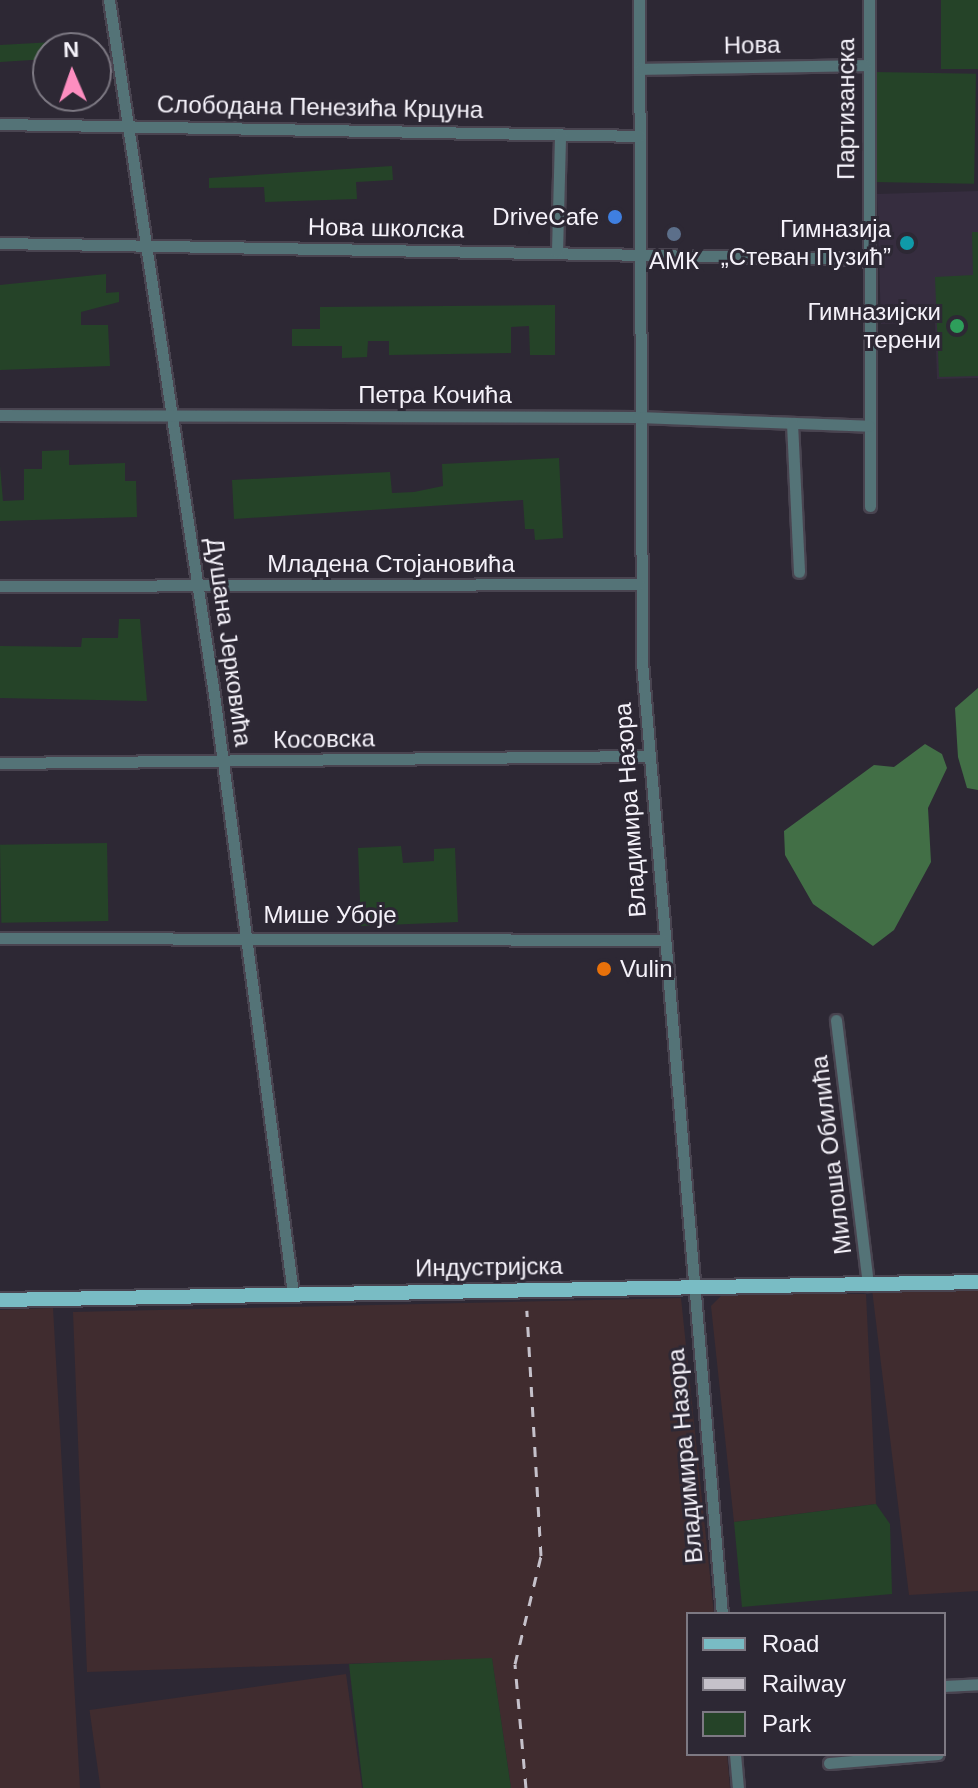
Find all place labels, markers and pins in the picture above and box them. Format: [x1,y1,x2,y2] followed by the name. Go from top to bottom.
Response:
[492,203,599,231] place label: DriveCafe
[606,208,624,226] marker: DriveCafe
[721,215,891,271] place label: Гимназија „Стеван Пузић”
[665,225,683,243] marker: АМК
[898,234,916,252] marker: Гимназија „Стеван Пузић”
[649,247,699,275] place label: АМК
[807,298,941,354] place label: Гимназијски терени
[948,317,966,335] marker: Гимназијски терени
[620,955,672,983] place label: Vulin
[595,960,613,978] marker: Vulin

